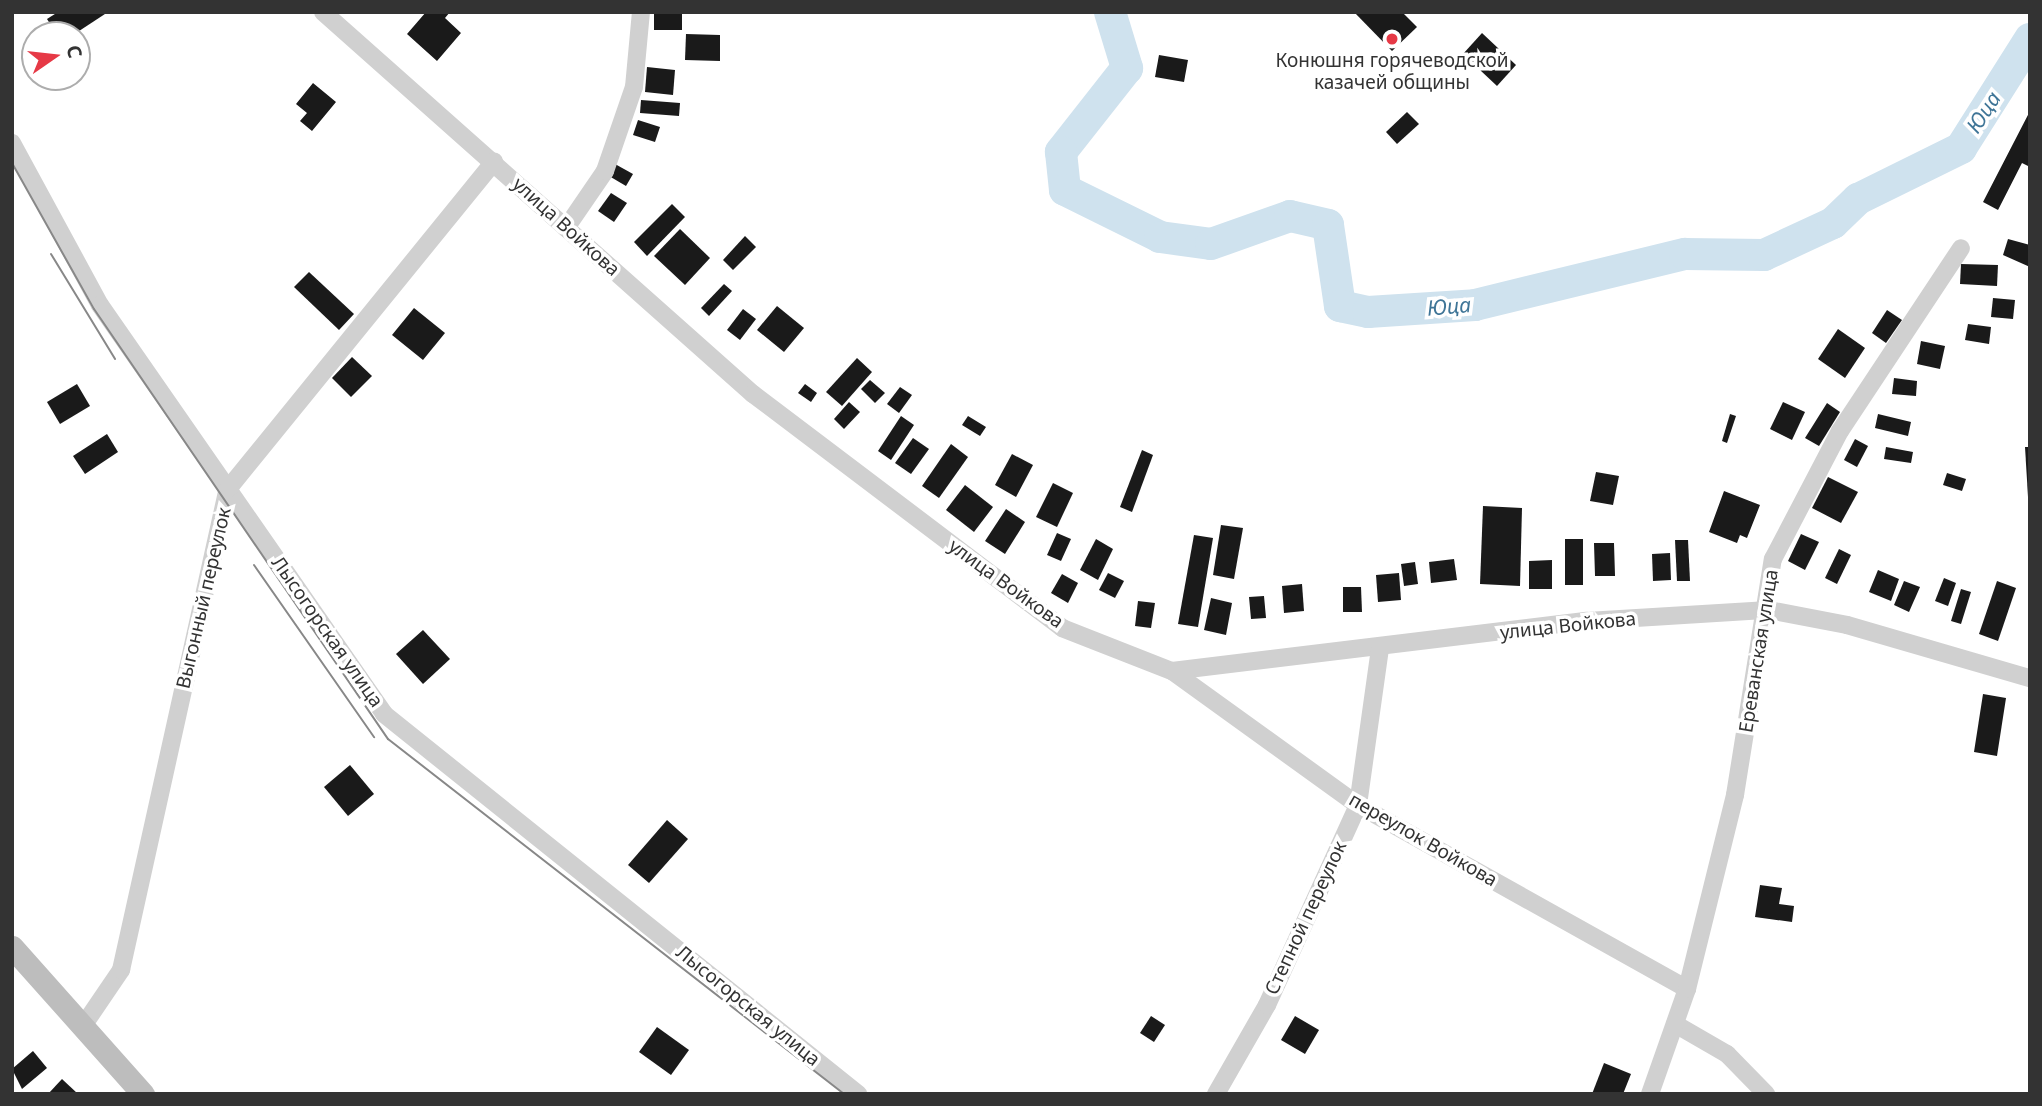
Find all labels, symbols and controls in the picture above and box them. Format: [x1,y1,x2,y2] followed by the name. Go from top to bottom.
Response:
[21,21,91,91] north arrow
[1384,31,1400,47] marker: Конюшня горячеводской казачей общины
[60,42,89,60] text: С
[1275,50,1509,94] place label: Конюшня горячеводской казачей общины
[1960,87,2006,137] water label: Юца
[508,173,624,281] street label: улица Войкова
[1426,292,1472,320] water label: Юца
[172,505,236,691] street label: Выгонный переулок
[944,535,1068,633] street label: улица Войкова
[266,552,388,712] street label: Лысогорская улица
[1735,568,1783,734] street label: Ереванская улица
[1499,608,1637,644] street label: улица Войкова
[1345,788,1501,892] street label: переулок Войкова
[1260,837,1352,999] street label: Степной переулок
[671,941,825,1071] street label: Лысогорская улица

